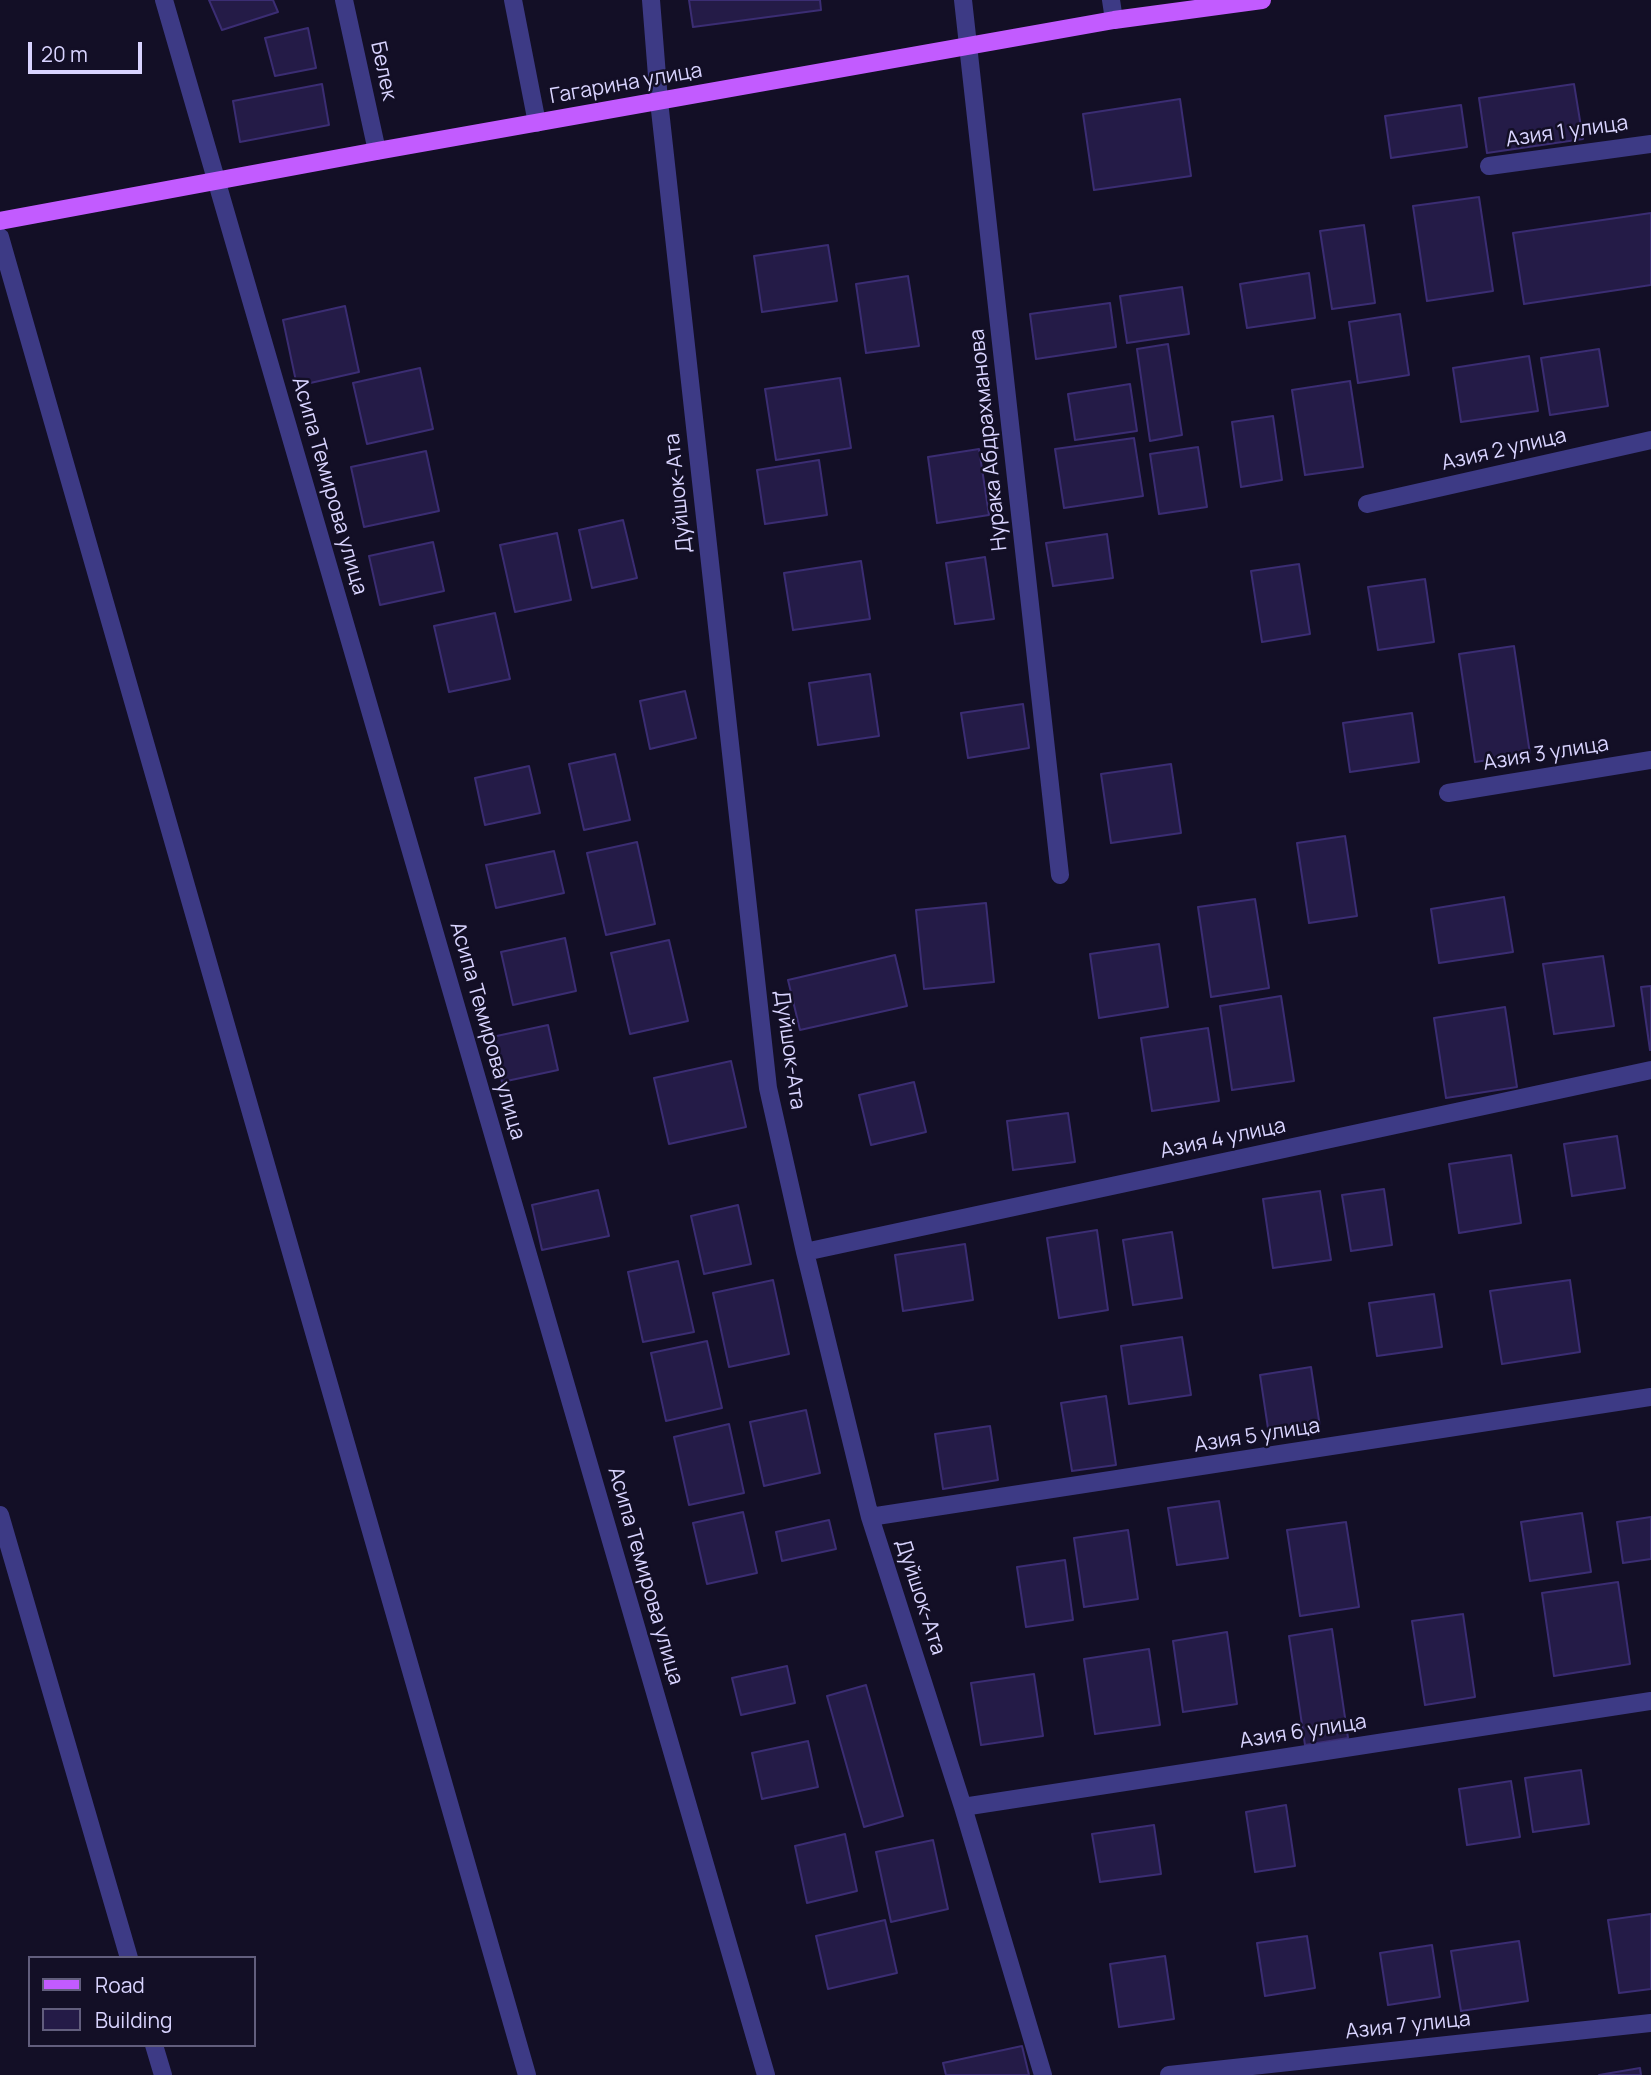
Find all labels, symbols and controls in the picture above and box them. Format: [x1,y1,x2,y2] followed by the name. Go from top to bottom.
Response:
[32,28,145,72] scale bar
[364,39,402,103] street label: Белек
[41,40,88,68] text: 20 m
[548,58,704,110] street label: Гагарина улица
[1504,111,1630,153] street label: Азия 1 улица
[965,328,1013,552] street label: Нурака Абдрахманова
[286,374,372,598] street label: Асипа Темирова улица
[1439,423,1569,477] street label: Азия 2 улица
[660,432,698,554] street label: Дуйшок-Ата
[1481,732,1611,776] street label: Азия 3 улица
[444,919,530,1143] street label: Асипа Темирова улица
[768,989,810,1111] street label: Дуйшок-Ата
[1158,1113,1288,1165] street label: Азия 4 улица
[1192,1414,1322,1458] street label: Азия 5 улица
[602,1464,688,1688] street label: Асипа Темирова улица
[889,1536,951,1658] street label: Дуйшок-Ата
[1238,1710,1368,1754] street label: Азия 6 улица
[28,1956,256,2047] legend
[95,1971,145,1999] text: Road
[95,2006,172,2034] text: Building
[1344,2007,1472,2045] street label: Азия 7 улица

